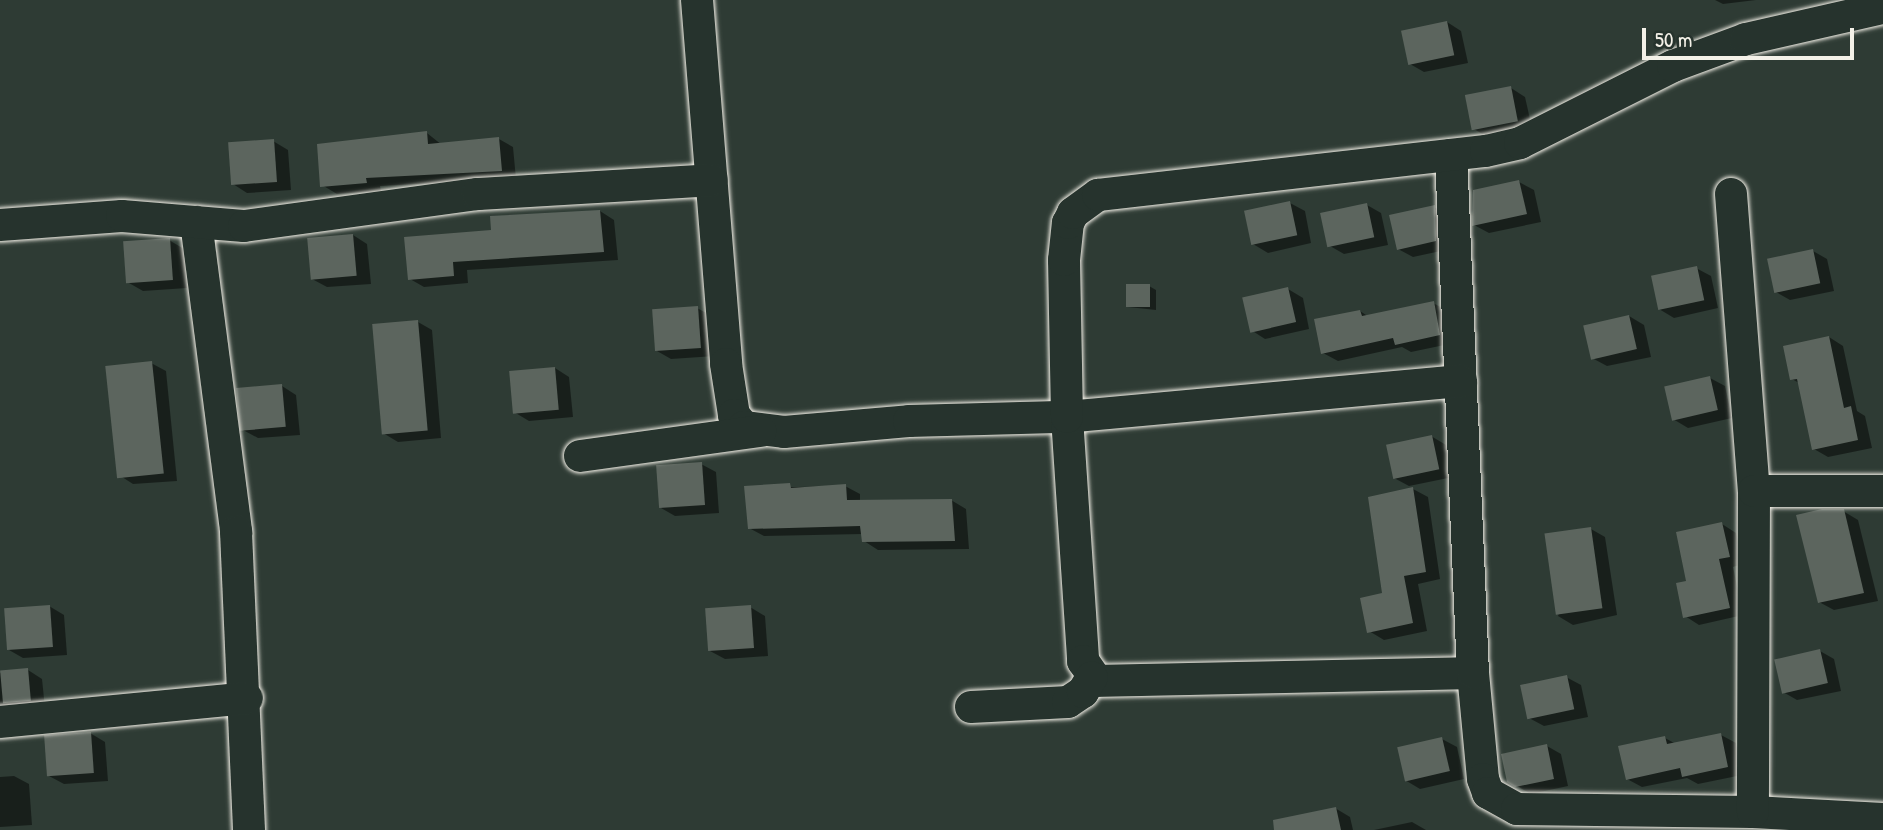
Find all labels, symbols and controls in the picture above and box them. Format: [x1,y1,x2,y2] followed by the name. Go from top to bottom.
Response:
[1645,14,1857,58] scale bar
[1655,25,1692,54] text: 50 m

